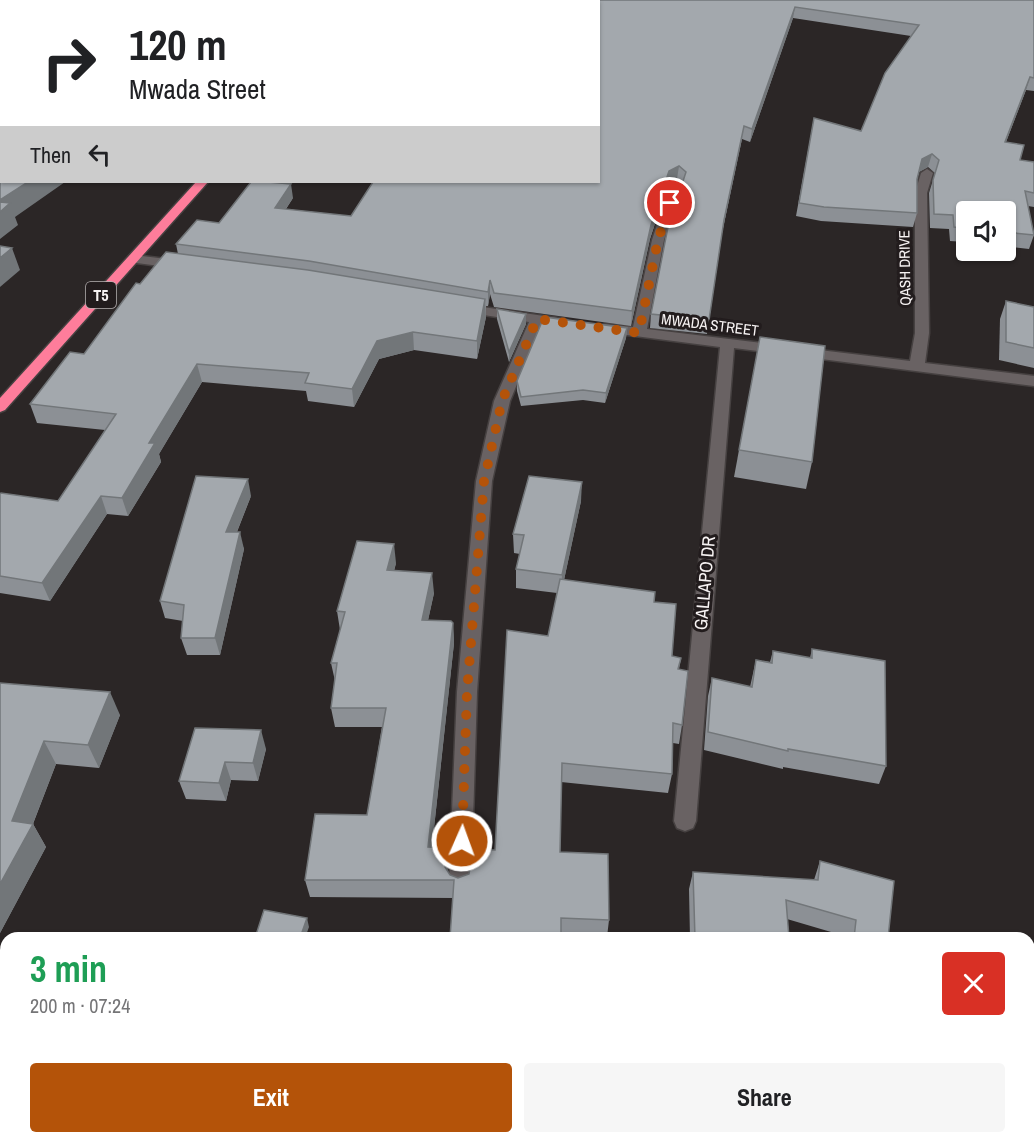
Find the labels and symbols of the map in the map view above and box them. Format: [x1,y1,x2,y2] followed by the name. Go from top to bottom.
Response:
[644,177,695,228] pin
[893,230,916,306] street label: QASH DRIVE
[86,282,116,308] road number: T5
[660,308,760,341] street label: MWADA STREET
[688,535,721,631] street label: GALLAPO DR
[430,809,494,873] position arrow

